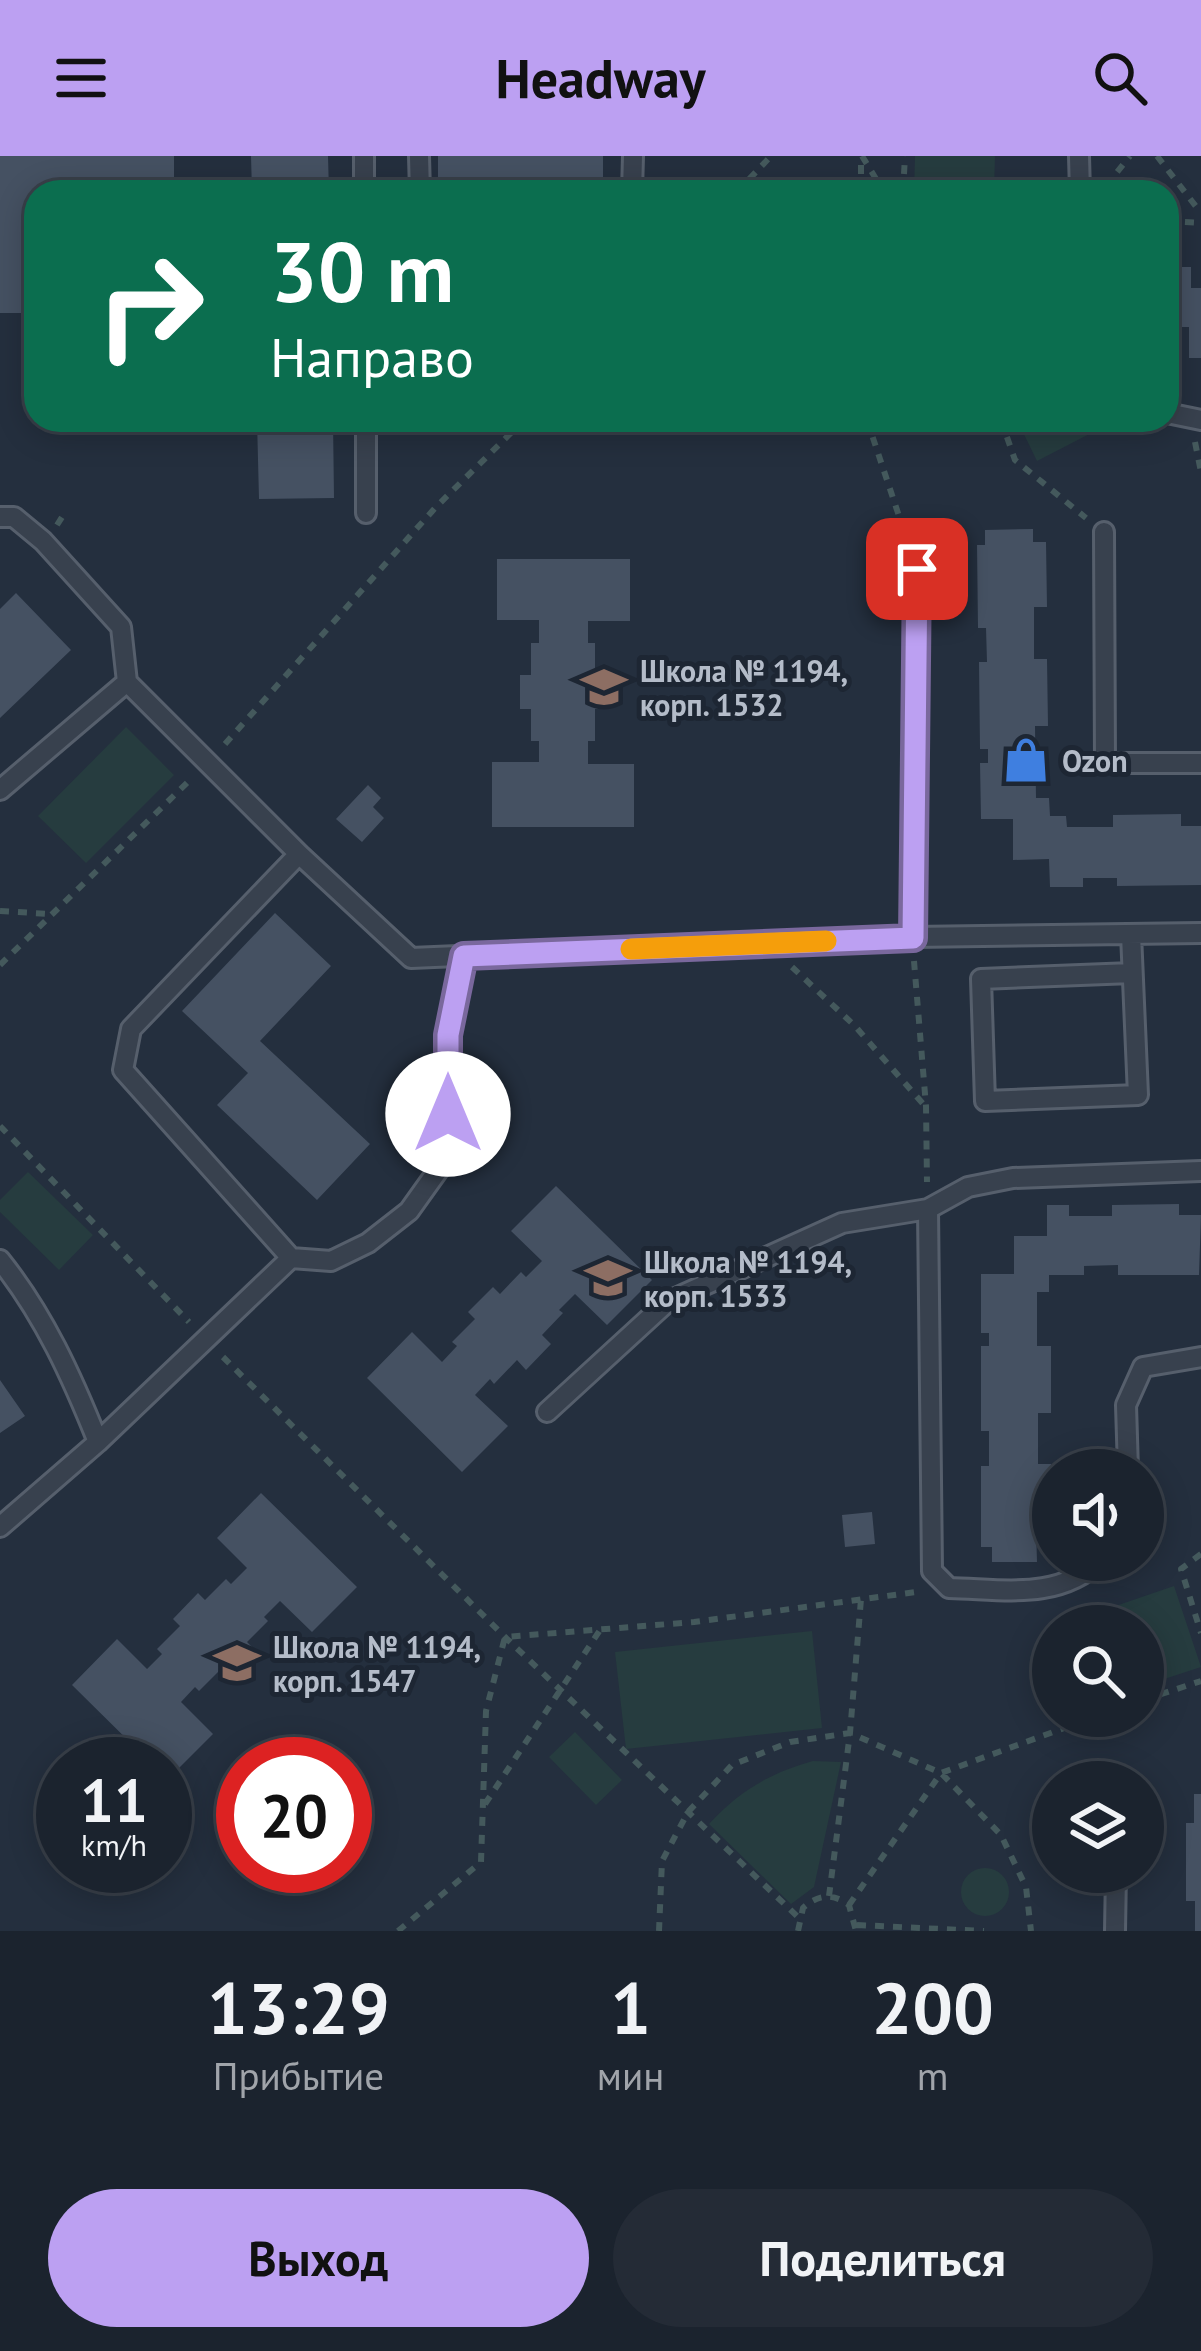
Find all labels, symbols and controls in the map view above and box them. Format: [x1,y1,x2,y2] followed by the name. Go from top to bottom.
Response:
[495,43,706,113] text: Headway
[48,45,114,111] icon: menu
[1087,45,1153,111] icon: search
[270,216,454,325] text: 30 m
[72,228,228,384] icon: right
[270,322,474,392] text: Направо
[866,518,968,620] pin
[884,536,950,602] icon: arrive
[640,651,848,724] place label: Школа № 1194, корп. 1532
[579,662,629,712] school or university icon: Школа № 1194, корп. 1532
[1001,735,1051,785] shop icon: Ozon
[1062,741,1128,780] place label: Ozon
[385,1051,511,1177] position arrow
[644,1242,852,1315] place label: Школа № 1194, корп. 1533
[583,1253,633,1303] school or university icon: Школа № 1194, корп. 1533
[1032,1449,1164,1893] map controls
[1032,1449,1164,1581] button: sound
[1032,1605,1164,1737] button: search
[273,1627,481,1700] place label: Школа № 1194, корп. 1547
[212,1638,262,1688] school or university icon: Школа № 1194, корп. 1547
[216,1737,372,1893] speed limit sign: 20
[80,1761,148,1839] text: 11
[1032,1761,1164,1893] button: layers
[81,1825,147,1864] text: km/h
[207,1961,390,2054] text: 13:29
[610,1961,651,2054] text: 1
[871,1961,994,2054] text: 200
[213,2050,384,2101] text: Прибытие
[597,2050,664,2101] text: мин
[917,2050,949,2101] text: m
[48,2189,589,2327] button: Выход
[613,2189,1153,2327] button: Поделиться

